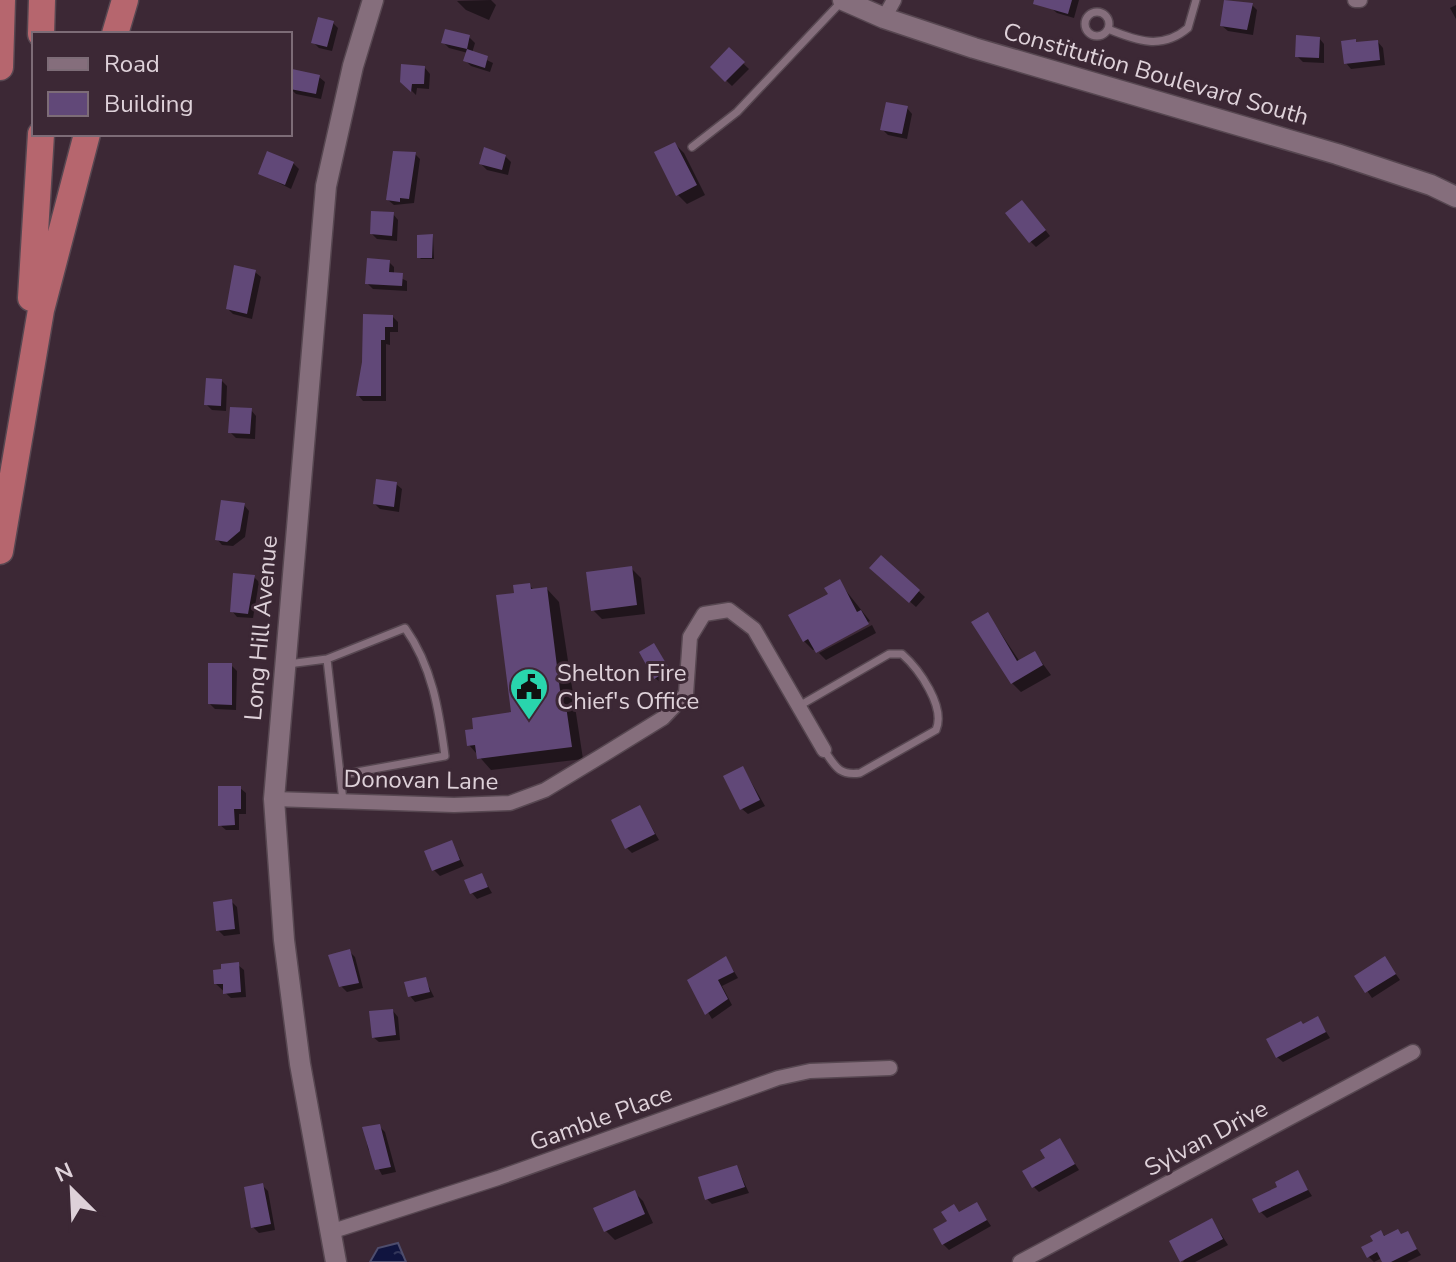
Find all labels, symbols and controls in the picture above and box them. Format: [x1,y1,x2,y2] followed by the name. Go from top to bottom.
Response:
[1000,15,1312,133] street label: Constitution Boulevard South
[32,32,292,136] legend
[104,48,160,80] text: Road
[104,88,194,120] text: Building
[237,534,285,722] street label: Long Hill Avenue
[557,657,699,717] place label: Shelton Fire Chief's Office
[508,666,550,721] public building icon: Shelton Fire Chief's Office
[343,763,499,797] street label: Donovan Lane
[525,1077,677,1159] street label: Gamble Place
[1139,1092,1273,1184] street label: Sylvan Drive
[32,1150,112,1230] north arrow
[51,1156,78,1190] text: N

